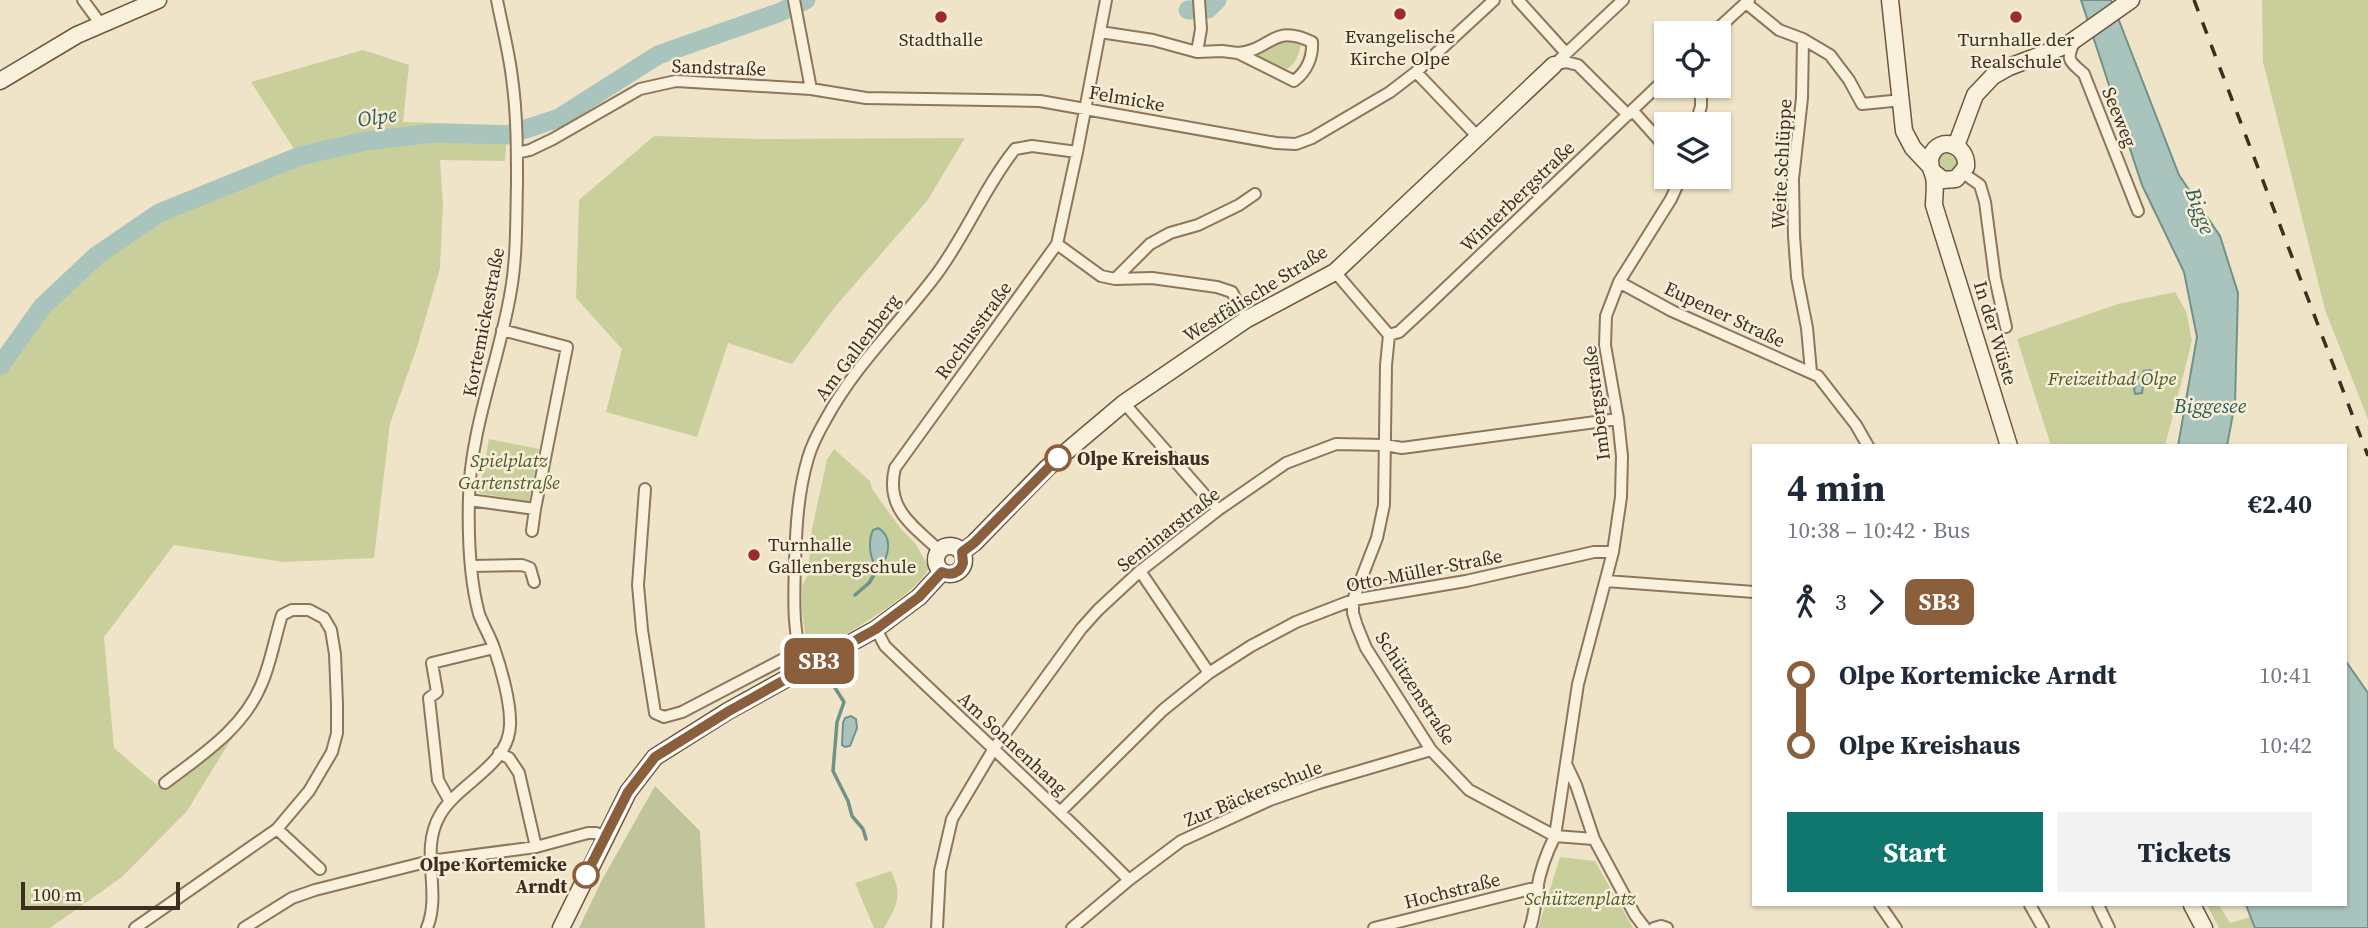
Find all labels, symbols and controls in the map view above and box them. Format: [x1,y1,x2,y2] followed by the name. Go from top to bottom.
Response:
[1392,6,1408,22] marker: Evangelische Kirche Olpe
[933,9,949,25] marker: Stadthalle
[2008,9,2024,25] marker: Turnhalle der Realschule
[1654,21,1731,189] map controls
[1654,21,1731,98] button: locate
[1345,23,1455,71] place label: Evangelische Kirche Olpe
[899,26,983,52] place label: Stadthalle
[1958,26,2074,74] place label: Turnhalle der Realschule
[671,52,767,82] street label: Sandstraße
[1087,79,1167,117] street label: Felmicke
[2096,83,2144,151] street label: Seeweg
[1765,98,1797,230] street label: Weite Schlüppe
[355,99,399,134] water label: Olpe
[1654,112,1731,189] button: layers
[1454,135,1580,257] street label: Winterbergstraße
[2178,183,2222,239] water label: Bigge
[1178,238,1332,348] street label: Westfälische Straße
[456,245,510,399] street label: Kortemickestraße
[1660,275,1790,353] street label: Eupener Straße
[929,276,1017,384] street label: Rochusstraße
[1968,278,2024,388] street label: In der Wüste
[808,288,906,406] street label: Am Gallenberg
[1576,344,1616,462] street label: Imbergstraße
[2047,365,2177,391] park label: Freizeitbad Olpe
[2173,391,2247,420] water label: Biggesee
[1045,445,1071,471] marker: Olpe Kreishaus
[1077,445,1210,471] place label: Olpe Kreishaus
[458,447,560,495] park label: Spielplatz Gartenstraße
[1787,462,1886,514] text: 4 min
[1111,481,1225,577] street label: Seminarstraße
[2248,486,2312,522] text: €2.40
[1787,514,1970,546] text: 10:38 – 10:42 · Bus
[768,531,917,579] place label: Turnhalle Gallenbergschule
[1344,542,1504,598] street label: Otto-Müller-Straße
[746,547,762,563] marker: Turnhalle Gallenbergschule
[1787,583,1825,621] icon: walk
[1857,583,1895,621] icon: forward
[1919,585,1960,618] text: SB3
[1835,586,1847,618] text: 3
[1370,626,1462,750] street label: Schützenstraße
[779,638,859,684] line badge: SB3
[798,644,840,677] text: SB3
[1839,657,2116,693] text: Olpe Kortemicke Arndt
[2259,659,2312,691] text: 10:41
[953,685,1074,801] street label: Am Sonnenhang
[1839,727,2020,763] text: Olpe Kreishaus
[2259,729,2312,761] text: 10:42
[1180,753,1326,833] street label: Zur Bäckerschule
[1787,812,2043,892] button: Start
[2057,812,2312,892] button: Tickets
[420,851,567,899] place label: Olpe Kortemicke Arndt
[573,862,599,888] marker: Olpe Kortemicke Arndt
[1401,865,1503,915] street label: Hochstraße
[21,879,180,911] scale bar
[32,881,82,907] text: 100 m
[1525,885,1637,911] park label: Schützenplatz

